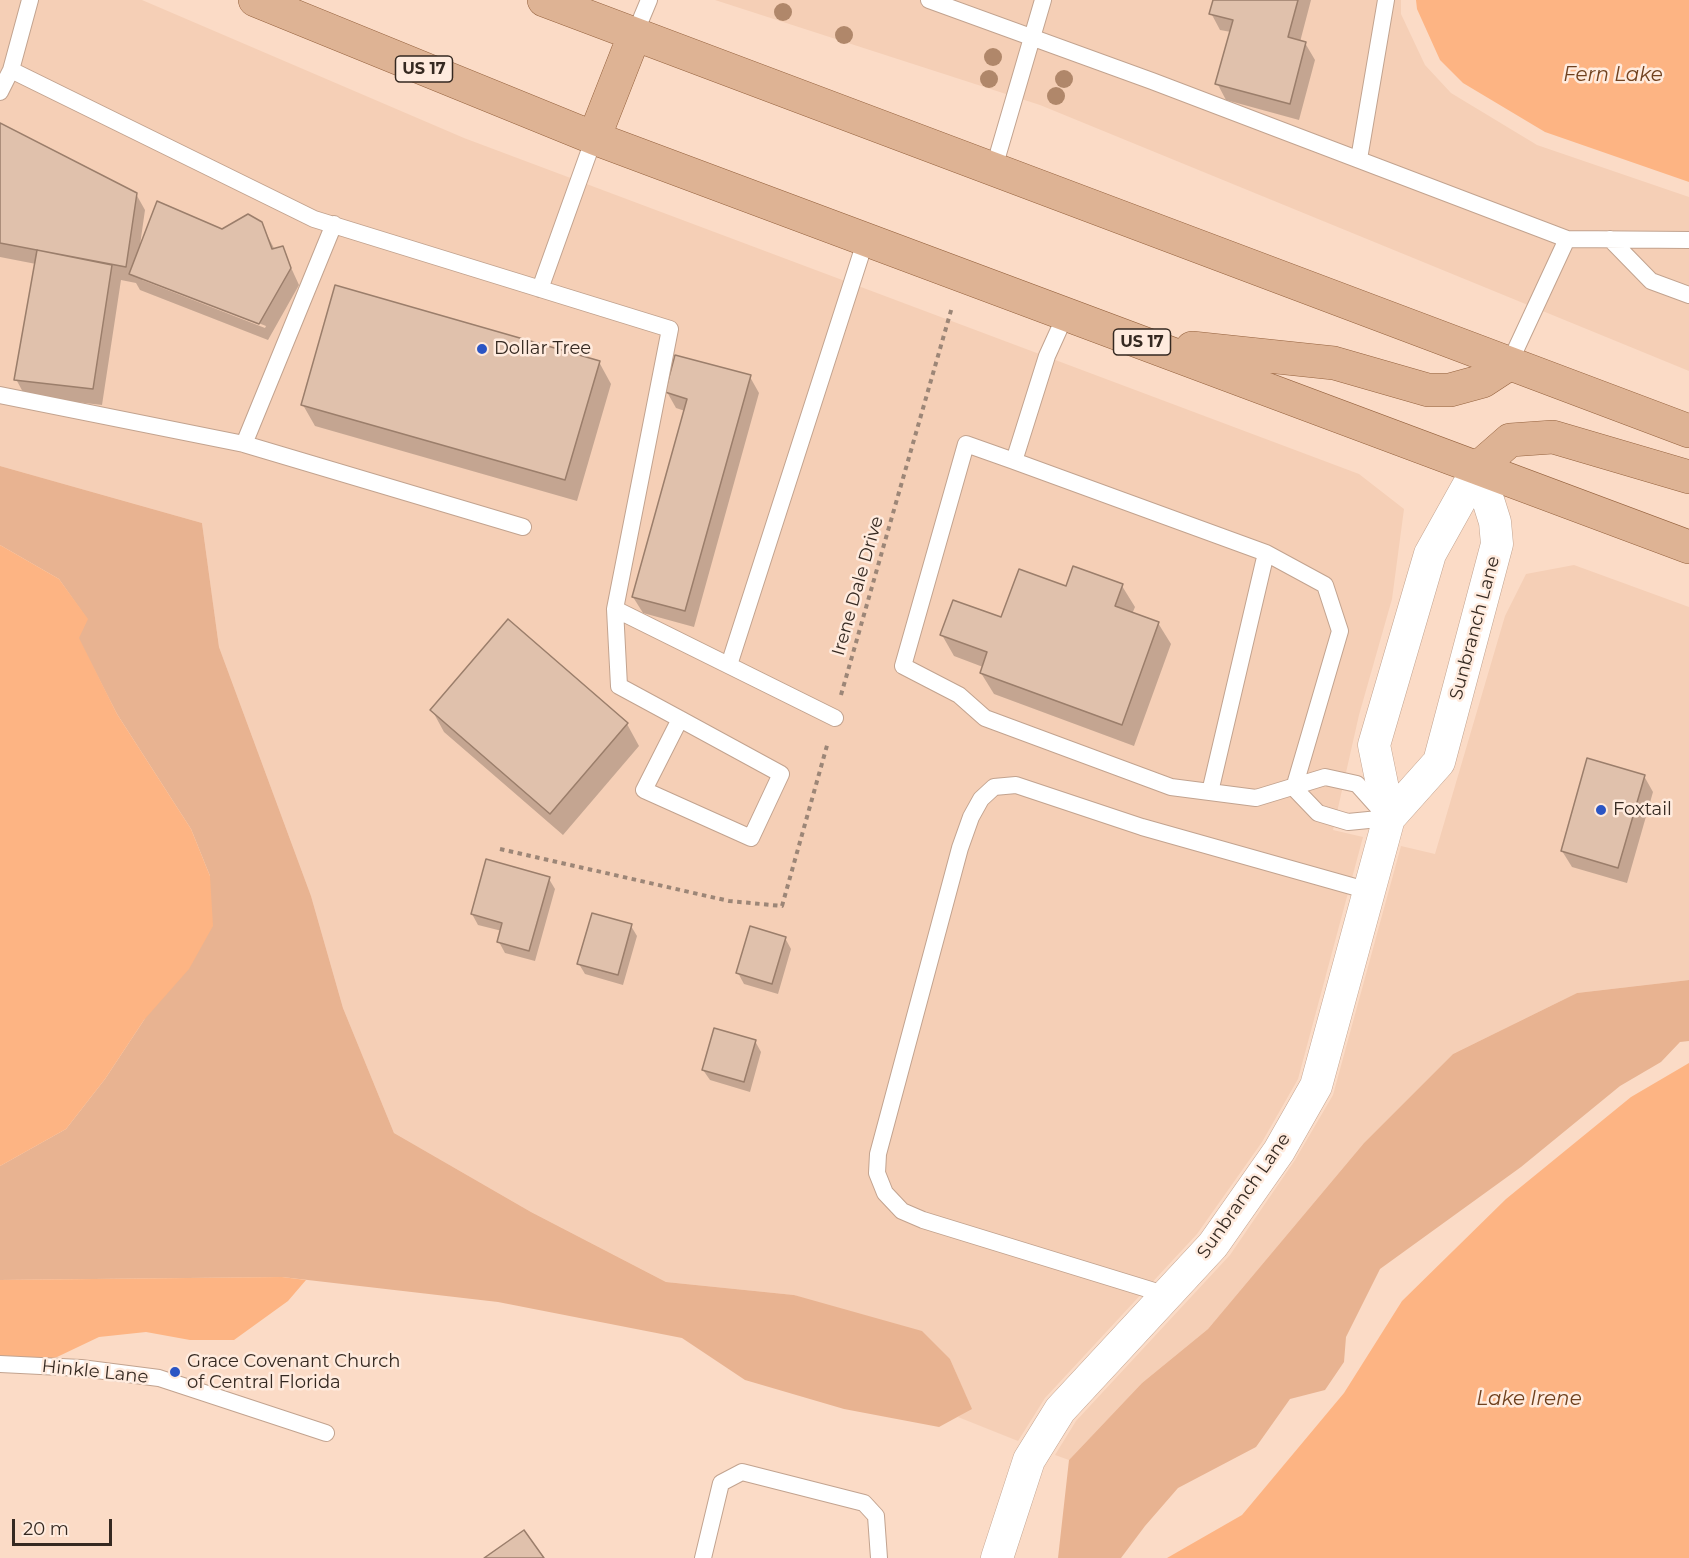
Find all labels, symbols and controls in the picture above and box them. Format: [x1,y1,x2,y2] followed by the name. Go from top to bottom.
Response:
[396,56,452,82] road number: US 17
[1563,63,1663,87] water label: Fern Lake
[1114,329,1170,355] road number: US 17
[494,338,591,360] place label: Dollar Tree
[475,342,489,356] marker: Dollar Tree
[828,514,888,658] street label: Irene Dale Drive
[1445,554,1505,702] street label: Sunbranch Lane
[1613,799,1672,821] place label: Foxtail
[1594,803,1608,817] marker: Foxtail
[1193,1129,1295,1263] street label: Sunbranch Lane
[187,1351,400,1394] place label: Grace Covenant Church of Central Florida
[41,1356,149,1388] street label: Hinkle Lane
[168,1365,182,1379] marker: Grace Covenant Church of Central Florida
[1476,1387,1582,1411] water label: Lake Irene
[15,1507,116,1545] scale bar
[23,1518,69,1540] text: 20 m

